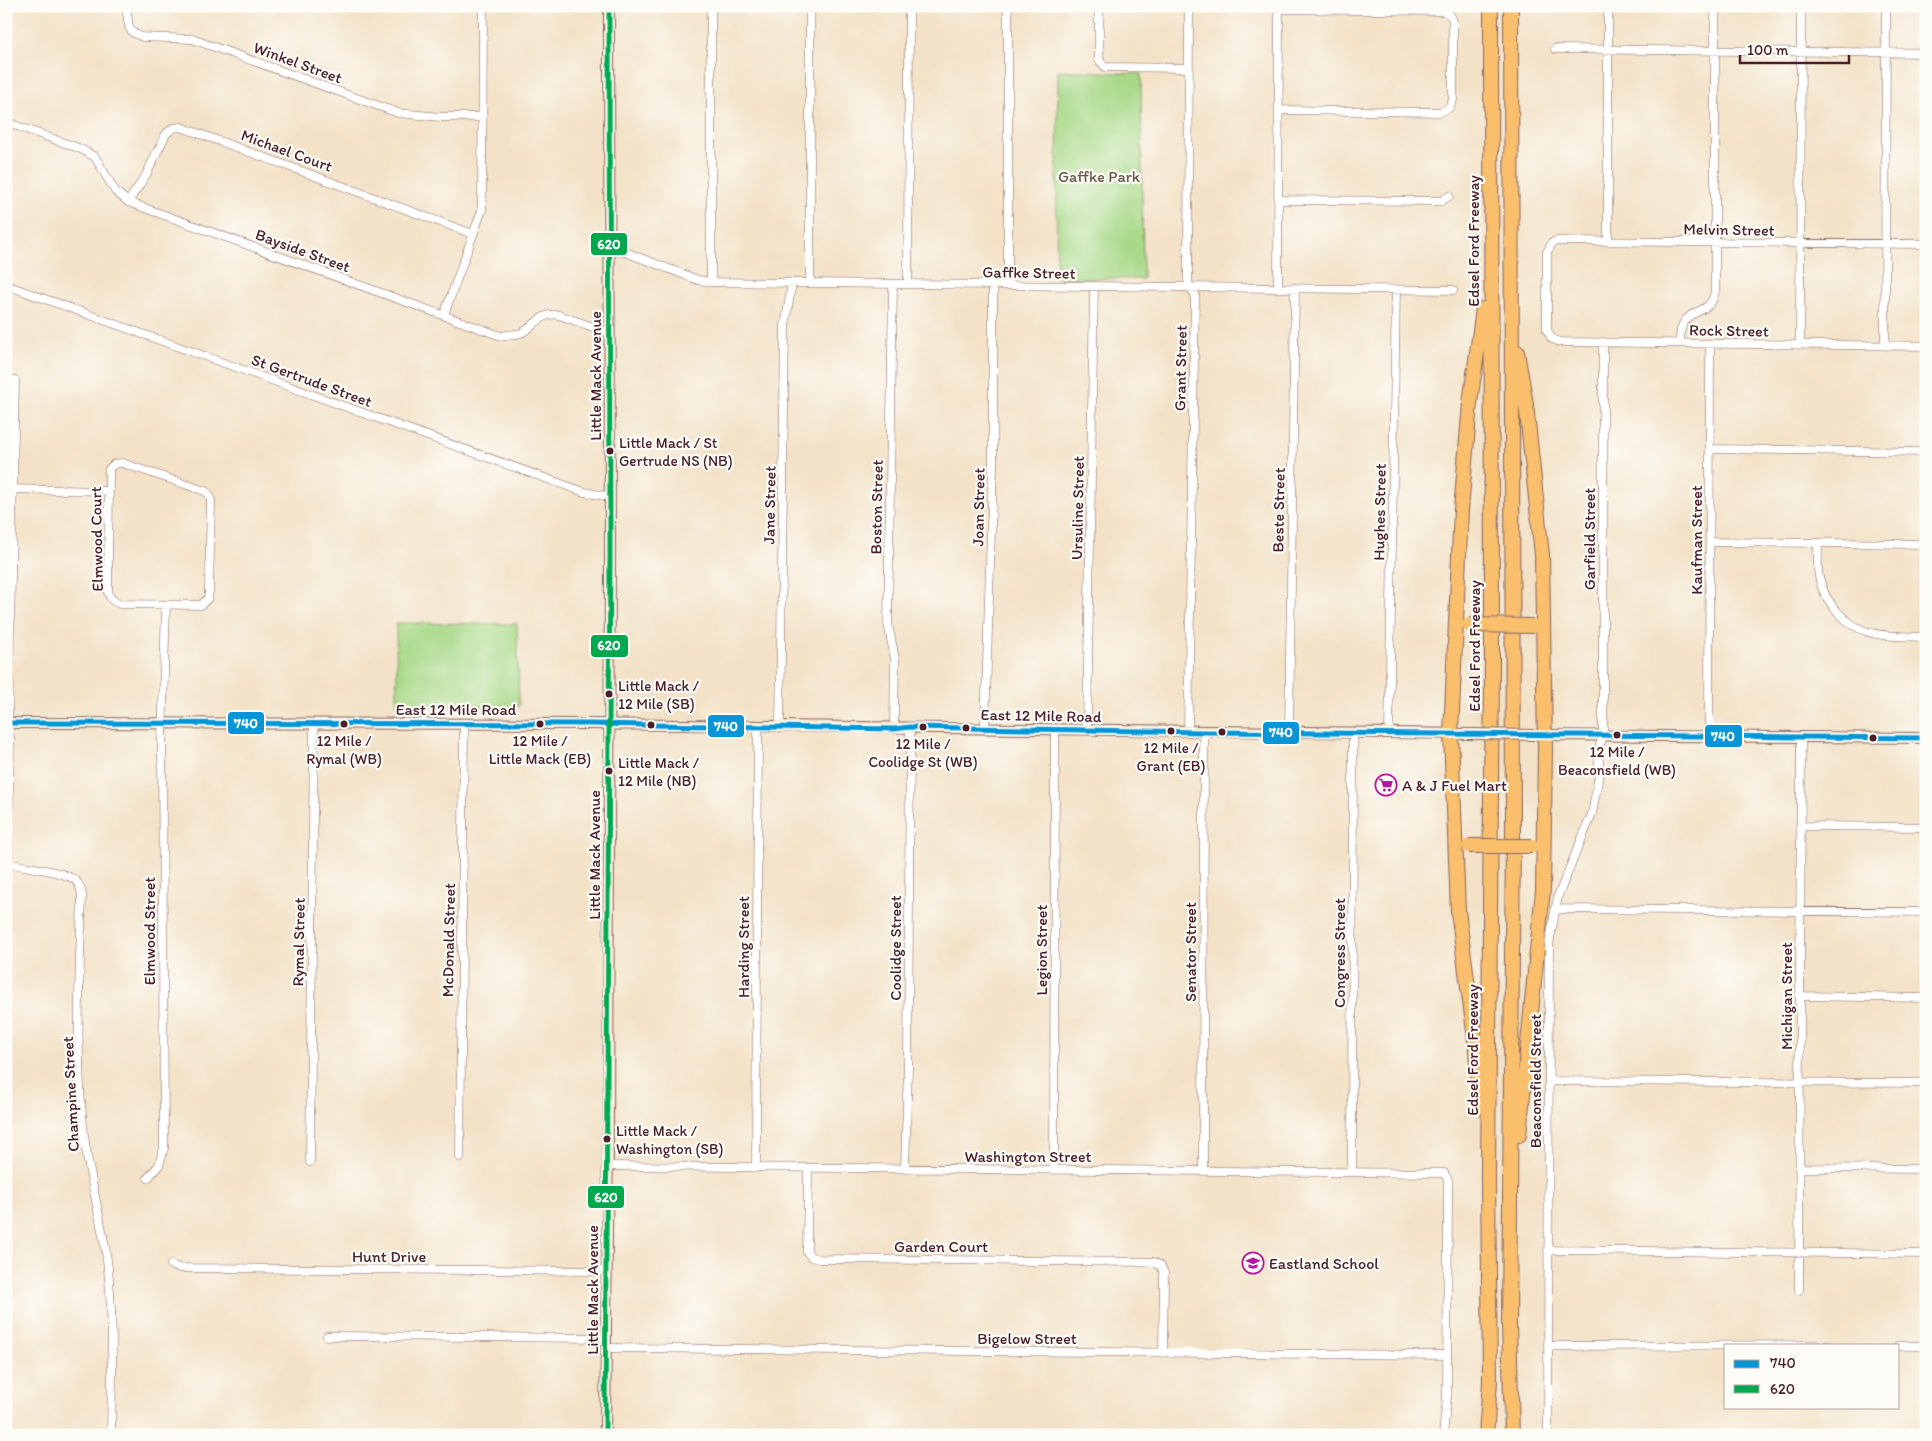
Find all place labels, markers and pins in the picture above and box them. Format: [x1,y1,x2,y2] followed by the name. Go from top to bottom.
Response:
[619,434,733,470] place label: Little Mack / St Gertrude NS (NB)
[605,446,615,456] marker: Little Mack / St Gertrude NS (NB)
[618,677,700,713] place label: Little Mack / 12 Mile (SB)
[604,689,614,699] marker: Little Mack / 12 Mile (SB)
[339,719,349,729] marker: 12 Mile / Rymal (WB)
[535,719,545,729] marker: 12 Mile / Little Mack (EB)
[646,720,656,730] unlabelled marker
[918,722,928,732] marker: 12 Mile / Coolidge St (WB)
[961,723,971,733] unlabelled marker
[1166,726,1176,736] marker: 12 Mile / Grant (EB)
[1217,727,1227,737] unlabelled marker
[1612,730,1622,740] marker: 12 Mile / Beaconsfield (WB)
[306,732,382,768] place label: 12 Mile / Rymal (WB)
[489,732,591,768] place label: 12 Mile / Little Mack (EB)
[1868,733,1878,743] unlabelled marker
[868,735,978,771] place label: 12 Mile / Coolidge St (WB)
[1137,739,1205,775] place label: 12 Mile / Grant (EB)
[1558,743,1676,779] place label: 12 Mile / Beaconsfield (WB)
[618,754,700,790] place label: Little Mack / 12 Mile (NB)
[604,766,614,776] marker: Little Mack / 12 Mile (NB)
[1374,773,1398,797] supermarket icon: A & J Fuel Mart
[1402,776,1507,795] place label: A & J Fuel Mart
[616,1122,723,1158] place label: Little Mack / Washington (SB)
[602,1134,612,1144] marker: Little Mack / Washington (SB)
[1241,1251,1265,1275] school or university icon: Eastland School
[1269,1254,1379,1273] place label: Eastland School

